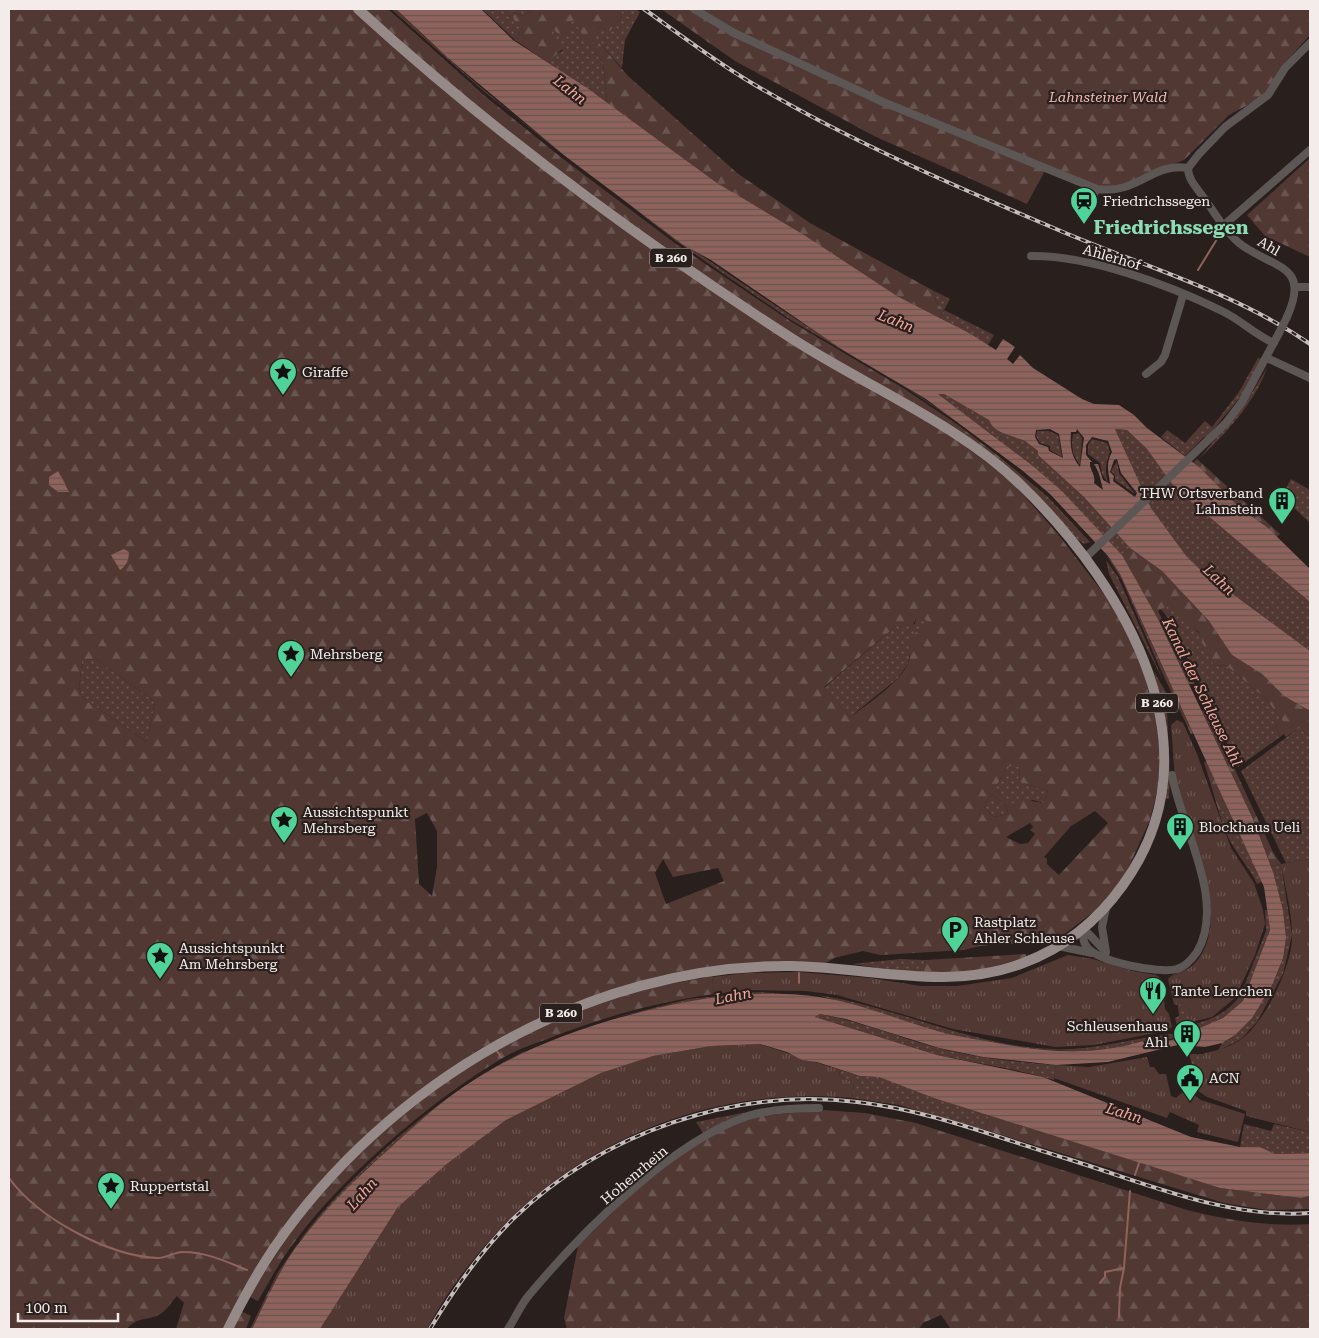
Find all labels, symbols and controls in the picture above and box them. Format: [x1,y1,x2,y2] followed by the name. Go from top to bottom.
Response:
[549,71,590,108] water label: Lahn
[1048,89,1167,105] park label: Lahnsteiner Wald
[1069,186,1099,225] station icon: Friedrichssegen
[1103,193,1210,209] place label: Friedrichssegen
[1093,216,1249,239] district label: Friedrichssegen
[1255,233,1284,259] street label: Ahl
[1081,241,1143,273] street label: Ahlerhof
[650,248,692,268] road number: B 260
[875,305,916,336] water label: Lahn
[268,357,298,396] place icon: Giraffe
[302,364,349,380] place label: Giraffe
[1140,485,1263,517] place label: THW Ortsverband Lahnstein
[1267,486,1297,525] building icon: THW Ortsverband Lahnstein
[1199,560,1239,599] water label: Lahn
[1158,614,1246,769] water label: Kanal der Schleuse Ahl
[276,639,306,678] place icon: Mehrsberg
[310,646,382,662] place label: Mehrsberg
[1136,694,1178,712] road number: B 260
[303,804,409,836] place label: Aussichtspunkt Mehrsberg
[269,805,299,844] place icon: Aussichtspunkt Mehrsberg
[1165,812,1195,851] building icon: Blockhaus Ueli
[1199,819,1301,835] place label: Blockhaus Ueli
[974,914,1075,946] place label: Rastplatz Ahler Schleuse
[940,915,970,954] parking icon: Rastplatz Ahler Schleuse
[179,940,285,972] place label: Aussichtspunkt Am Mehrsberg
[145,941,175,980] place icon: Aussichtspunkt Am Mehrsberg
[1138,976,1168,1015] restaurant icon: Tante Lenchen
[1172,983,1272,999] place label: Tante Lenchen
[712,984,753,1009] water label: Lahn
[540,1004,582,1022] road number: B 260
[1067,1018,1169,1050] place label: Schleusenhaus Ahl
[1172,1019,1202,1058] building icon: Schleusenhaus Ahl
[1175,1063,1205,1102] public building icon: ACN
[1209,1070,1240,1086] place label: ACN
[1103,1099,1144,1127] water label: Lahn
[598,1143,670,1207] street label: Hohenrhein
[96,1171,126,1210] place icon: Ruppertstal
[342,1174,381,1214] water label: Lahn
[130,1178,210,1194] place label: Ruppertstal
[18,1290,118,1322] scale bar
[25,1299,68,1317] text: 100 m

